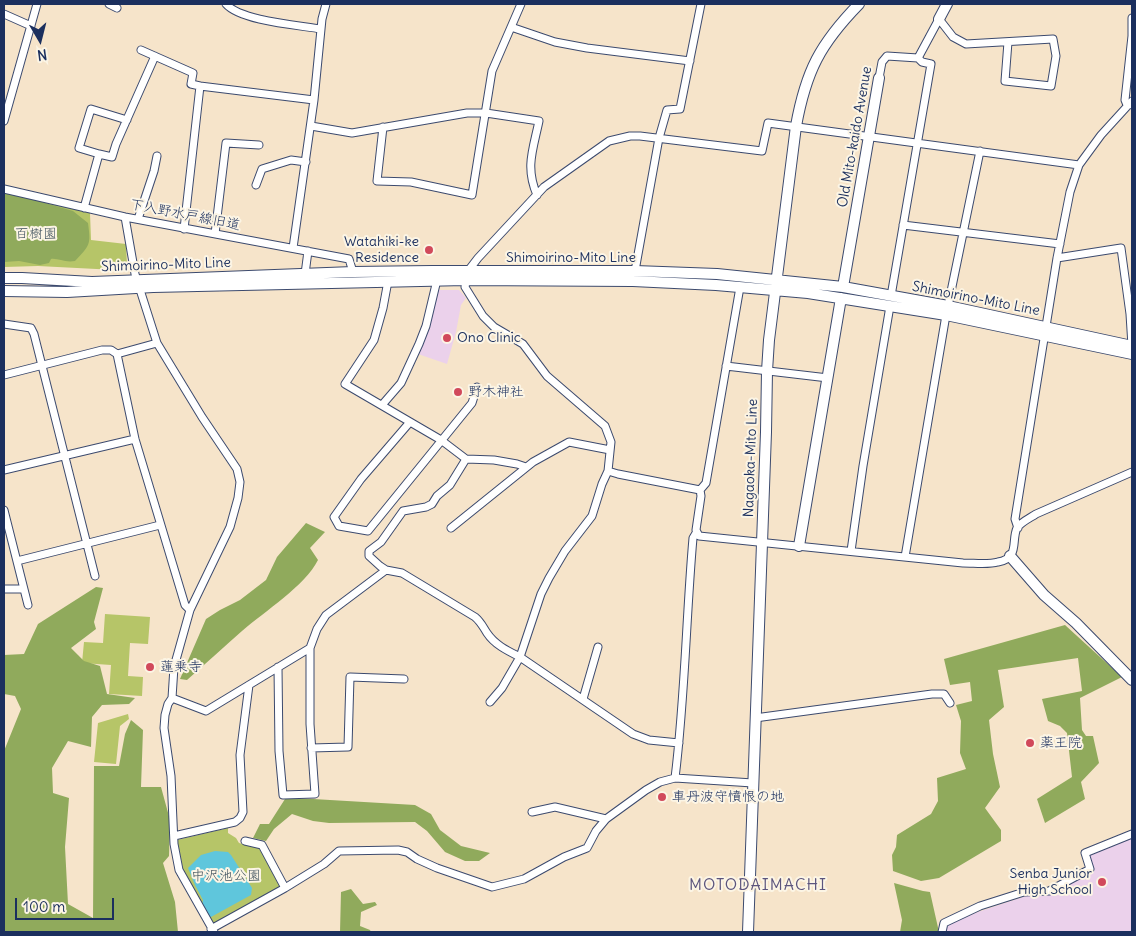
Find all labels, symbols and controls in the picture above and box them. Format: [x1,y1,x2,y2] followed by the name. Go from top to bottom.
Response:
[15,15,65,65] north arrow
[36,45,48,64] text: N
[834,65,876,209] street label: Old Mito-kaido Avenue
[128,196,242,234] street label: 下入野水戸線旧道
[15,226,57,242] park label: 百樹園
[344,234,419,266] place label: Watahiki-ke Residence
[423,244,435,256] marker: Watahiki-ke Residence
[506,250,636,266] street label: Shimoirino-Mito Line
[101,254,231,276] street label: Shimoirino-Mito Line
[911,278,1041,320] street label: Shimoirino-Mito Line
[457,330,521,346] place label: Ono Clinic
[441,332,453,344] marker: Ono Clinic
[468,384,524,400] place label: 野木神社
[452,386,464,398] marker: 野木神社
[741,398,761,518] street label: Nagaoka-Mito Line
[160,659,202,675] place label: 蓮乗寺
[144,661,156,673] marker: 蓮乗寺
[1040,735,1082,751] place label: 薬王院
[1024,737,1036,749] marker: 薬王院
[672,789,784,805] place label: 車丹波守憤恨の地
[656,791,668,803] marker: 車丹波守憤恨の地
[1009,866,1092,899] place label: Senba Junior High School
[191,868,261,884] park label: 中沢池公園
[688,875,828,895] district label: MOTODAIMACHI
[1096,876,1108,888] marker: Senba Junior High School
[18,888,116,920] scale bar
[23,897,65,916] text: 100 m

